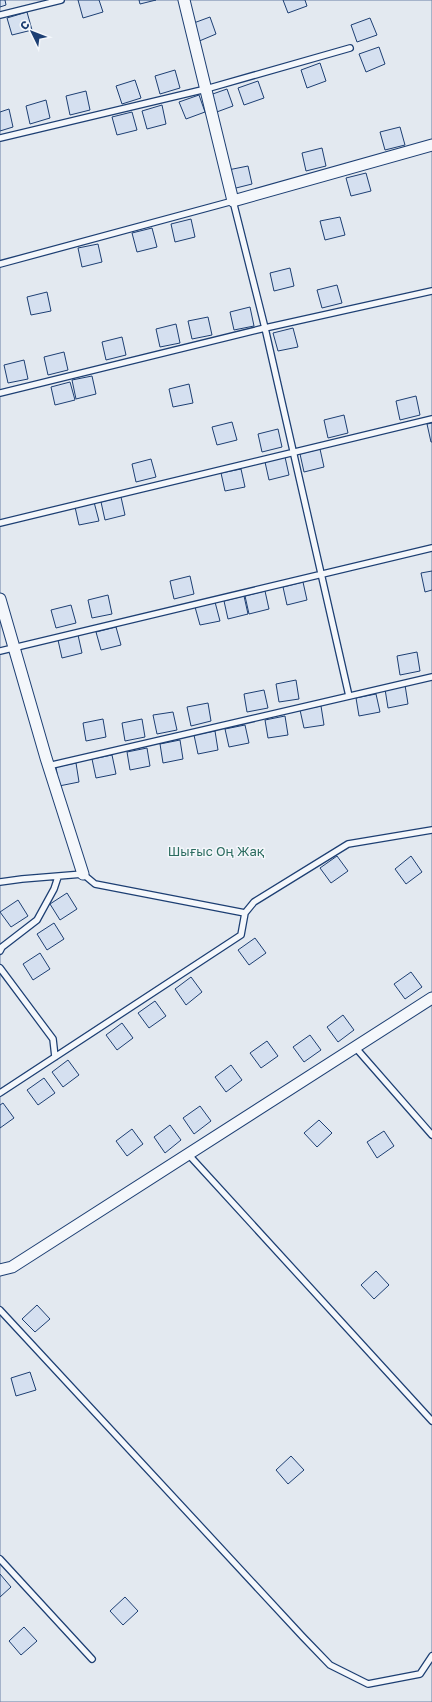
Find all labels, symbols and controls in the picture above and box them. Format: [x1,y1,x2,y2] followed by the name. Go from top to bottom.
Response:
[12,12,52,52] north arrow
[17,17,32,32] text: С
[168,843,265,859] park label: Шығыс Оң Жақ

